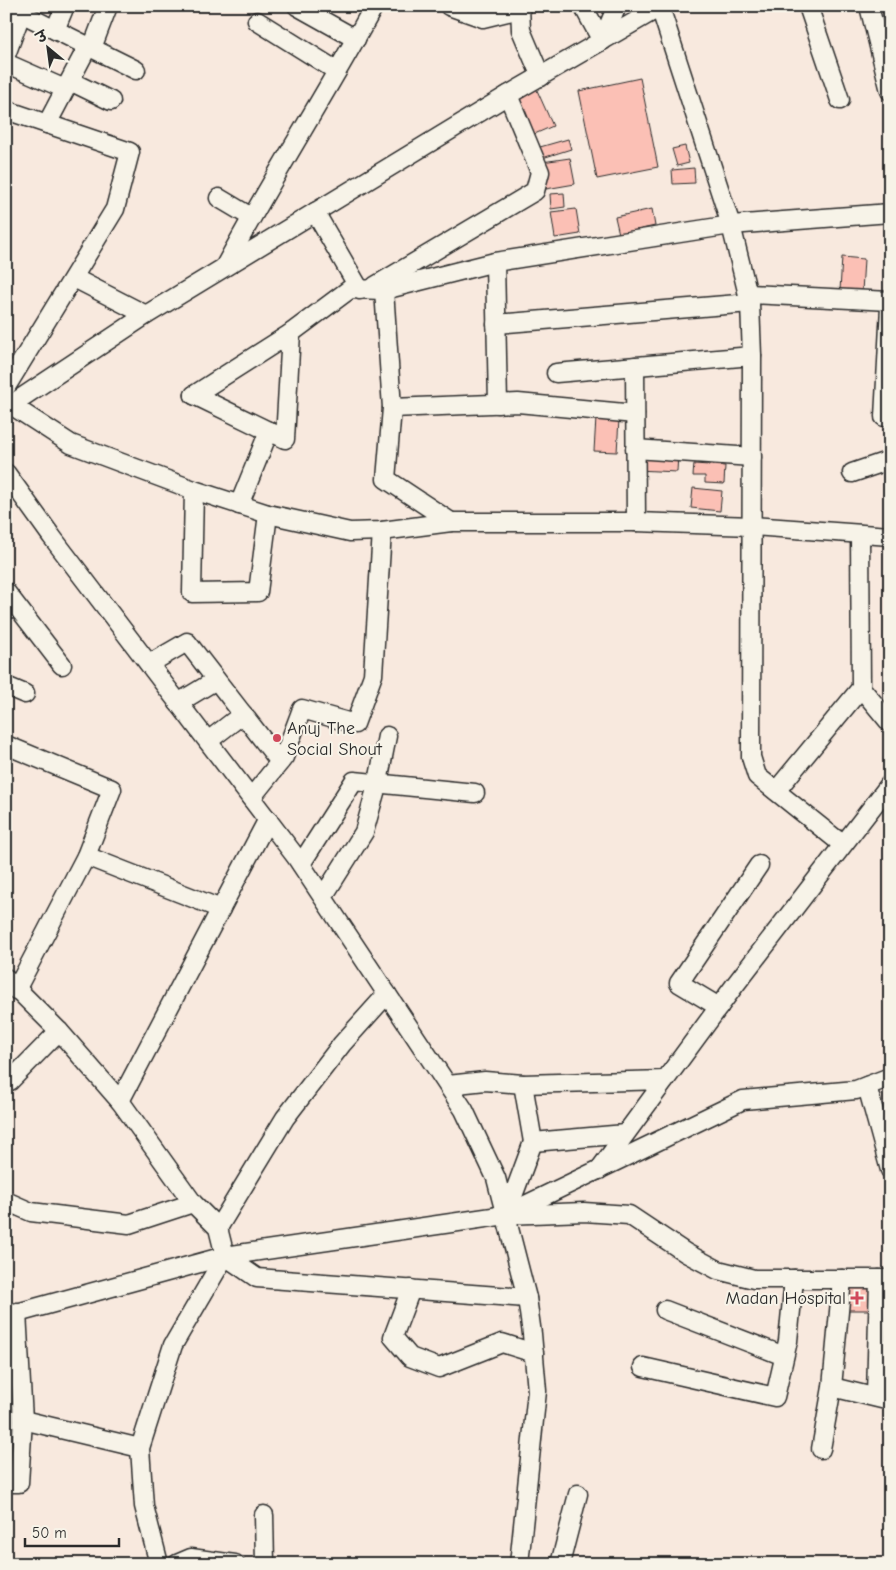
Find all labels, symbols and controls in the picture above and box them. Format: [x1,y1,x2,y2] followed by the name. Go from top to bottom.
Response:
[22,22,72,72] north arrow
[32,27,52,48] text: उ
[287,718,383,760] place label: Anuj The Social Shout
[271,732,283,744] marker: Anuj The Social Shout
[725,1288,846,1309] place label: Madan Hospital
[850,1291,864,1305] marker: Madan Hospital
[25,1515,119,1547] scale bar
[32,1524,67,1542] text: 50 m

